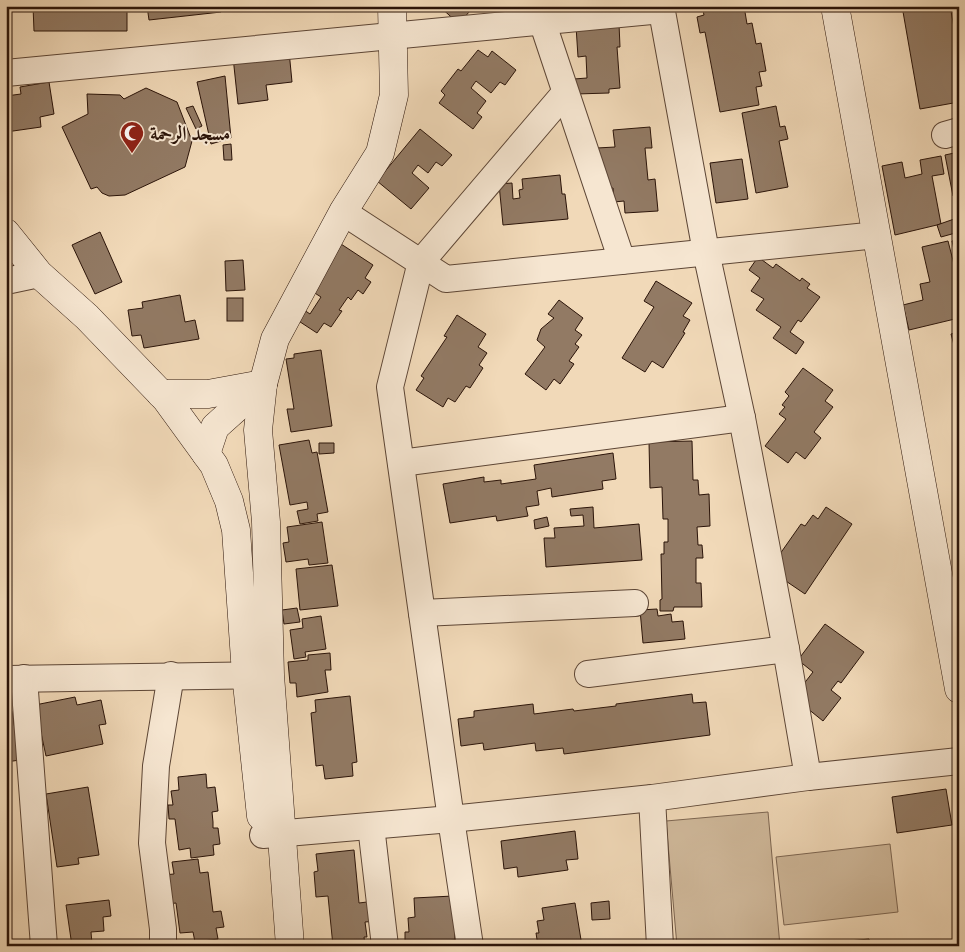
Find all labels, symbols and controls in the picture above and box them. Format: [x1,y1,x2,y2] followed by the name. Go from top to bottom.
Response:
[150,118,230,147] place label: مسجد الرحمة
[119,120,145,154] mosque icon: مسجد الرحمة

